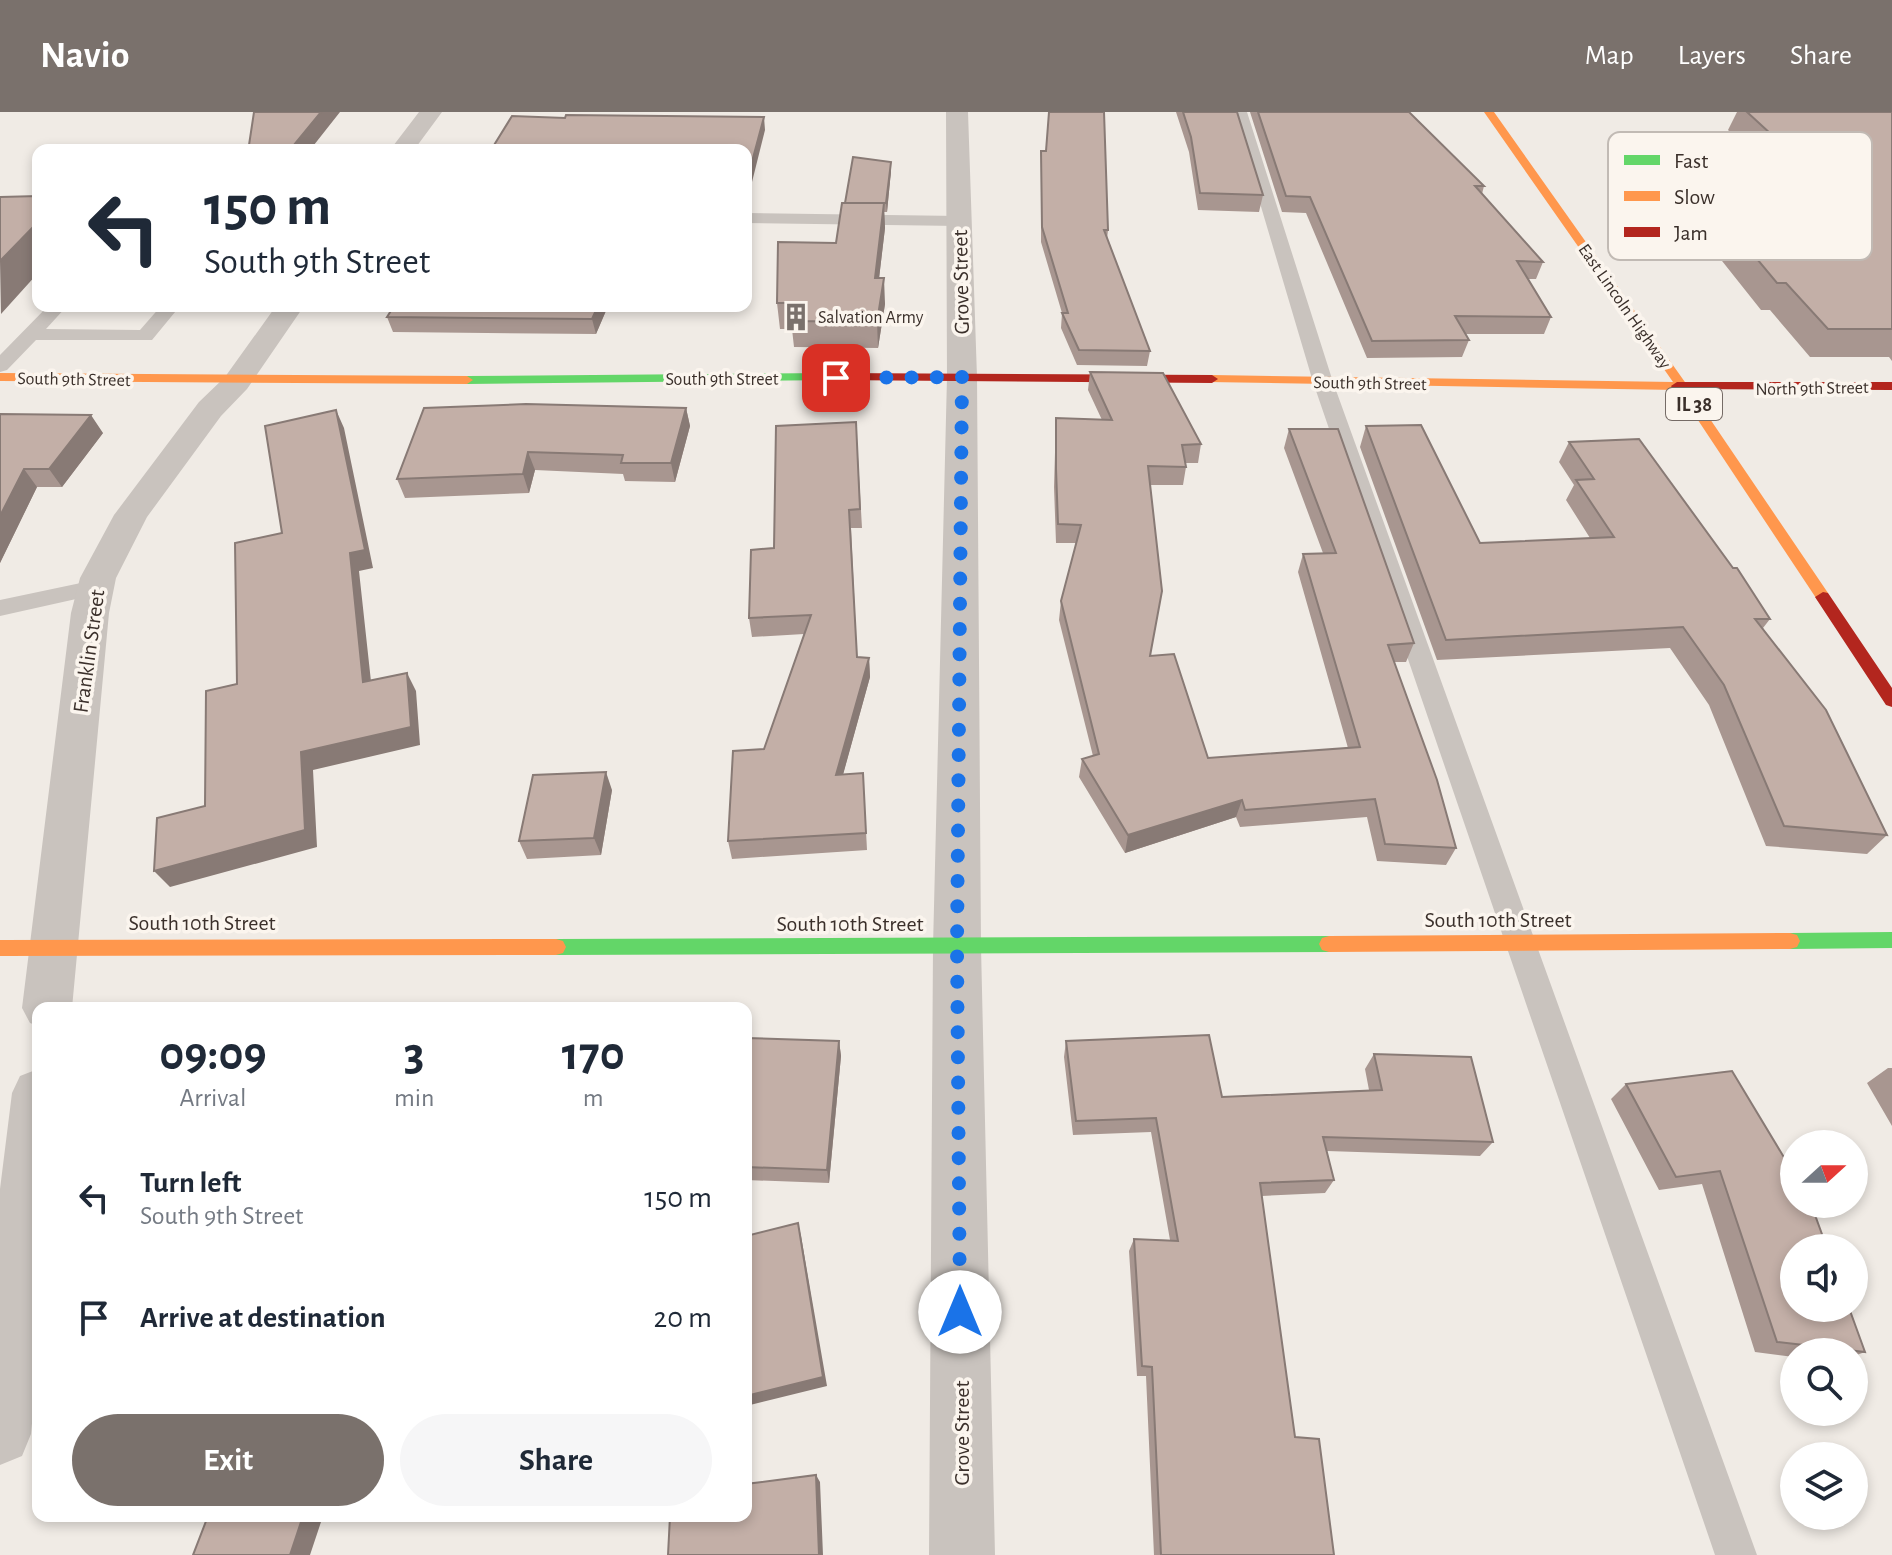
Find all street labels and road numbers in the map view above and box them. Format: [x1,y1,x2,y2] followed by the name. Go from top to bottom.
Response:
[949,229,973,335] street label: Grove Street
[1574,241,1674,372] street label: East Lincoln Highway
[17,370,131,390] street label: South 9th Street
[665,371,779,389] street label: South 9th Street
[1313,374,1427,394] street label: South 9th Street
[1755,379,1869,399] street label: North 9th Street
[1666,388,1722,420] road number: IL 38
[69,588,109,714] street label: Franklin Street
[1424,909,1572,931] street label: South 10th Street
[128,912,276,934] street label: South 10th Street
[776,913,924,935] street label: South 10th Street
[951,1381,973,1485] street label: Grove Street

